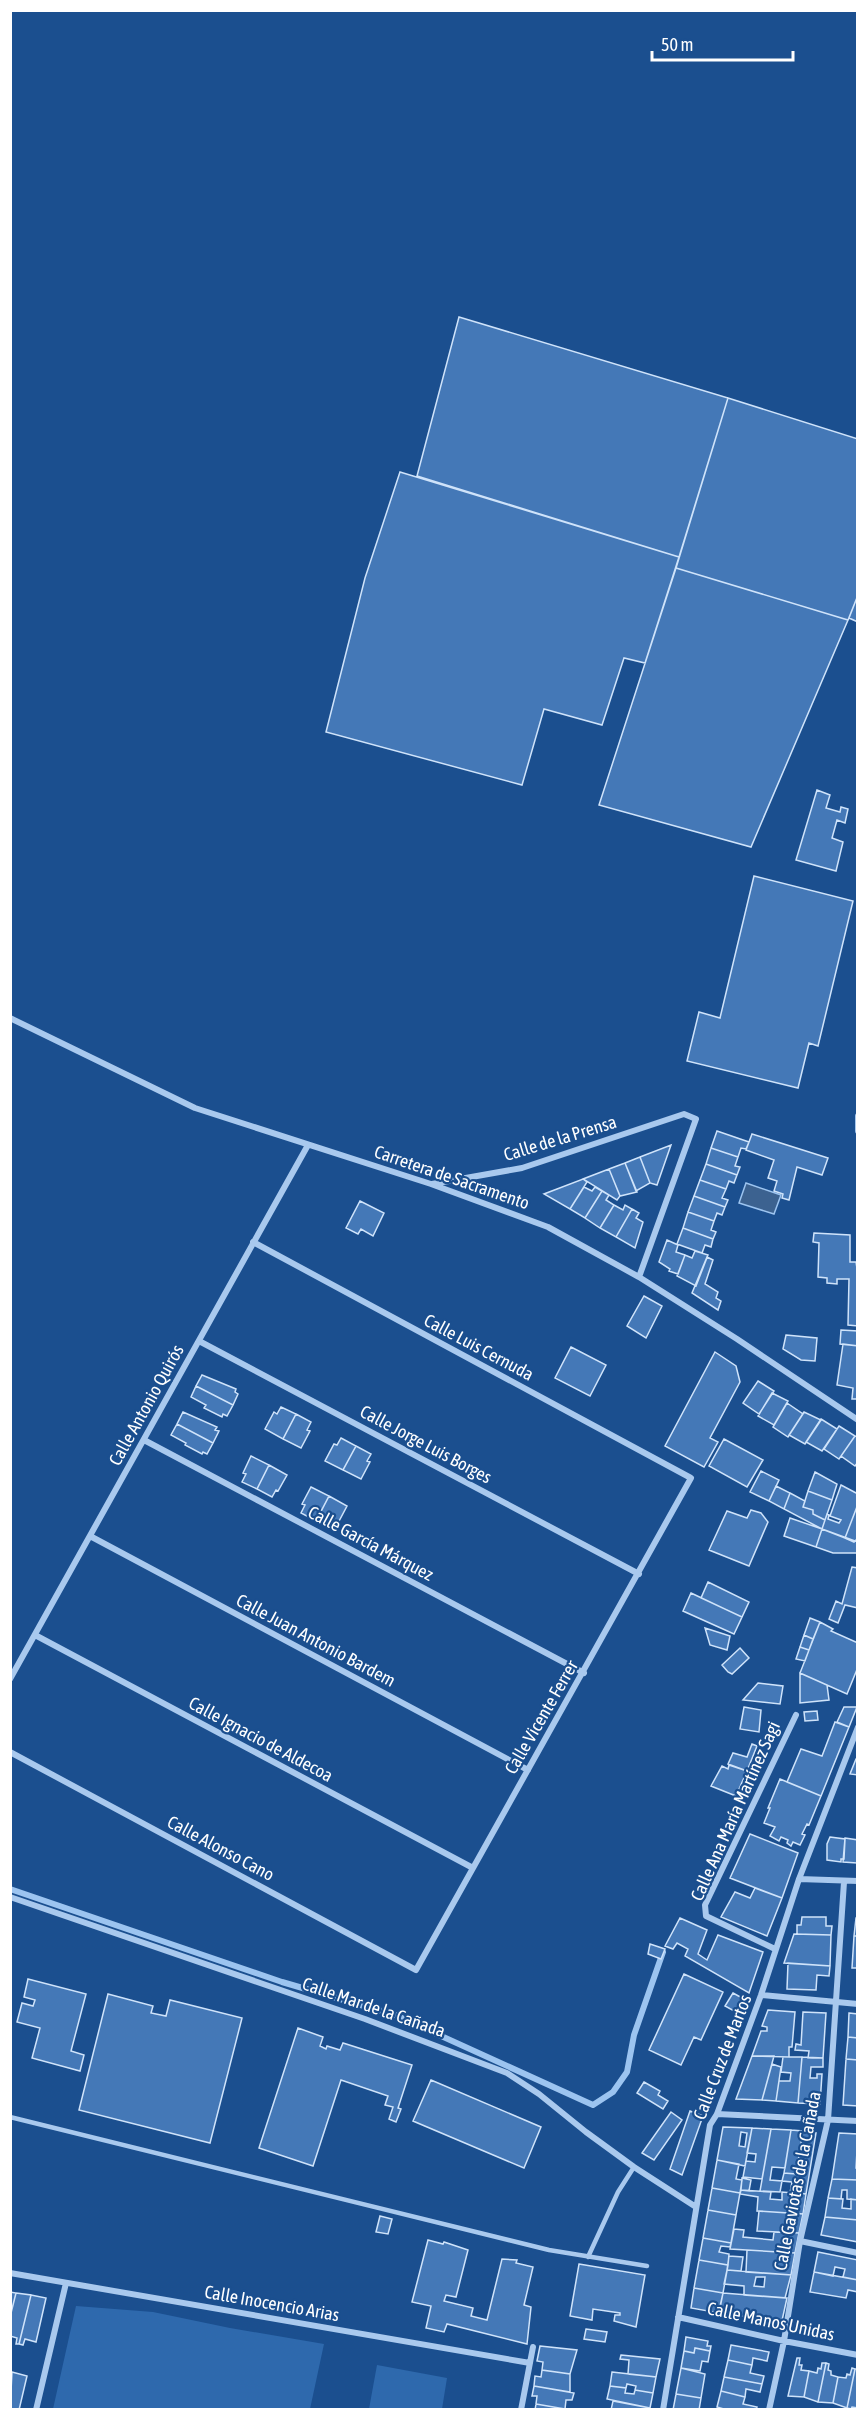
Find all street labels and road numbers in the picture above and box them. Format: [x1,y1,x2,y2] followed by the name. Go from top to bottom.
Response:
[501,1111,619,1165] street label: Calle de la Prensa
[372,1141,532,1213] street label: Carretera de Sacramento
[421,1309,537,1385] street label: Calle Luis Cernuda
[104,1341,188,1469] street label: Calle Antonio Quirós
[357,1401,495,1487] street label: Calle Jorge Luis Borges
[305,1501,438,1585] street label: Calle García Márquez
[233,1589,399,1691] street label: Calle Juan Antonio Bardem
[500,1656,582,1778] street label: Calle Vicente Ferrer
[185,1692,337,1786] street label: Calle Ignacio de Aldecoa
[686,1718,784,1904] street label: Calle Ana María Martínez Sagi
[164,1811,278,1885] street label: Calle Alonso Cano
[300,1973,448,2041] street label: Calle Mar de la Cañada
[689,1992,755,2122] street label: Calle Cruz de Martos
[769,2090,825,2272] street label: Calle Gaviotas de la Cañada
[203,2281,341,2325] street label: Calle Inocencio Arias
[705,2297,837,2345] street label: Calle Manos Unidas

